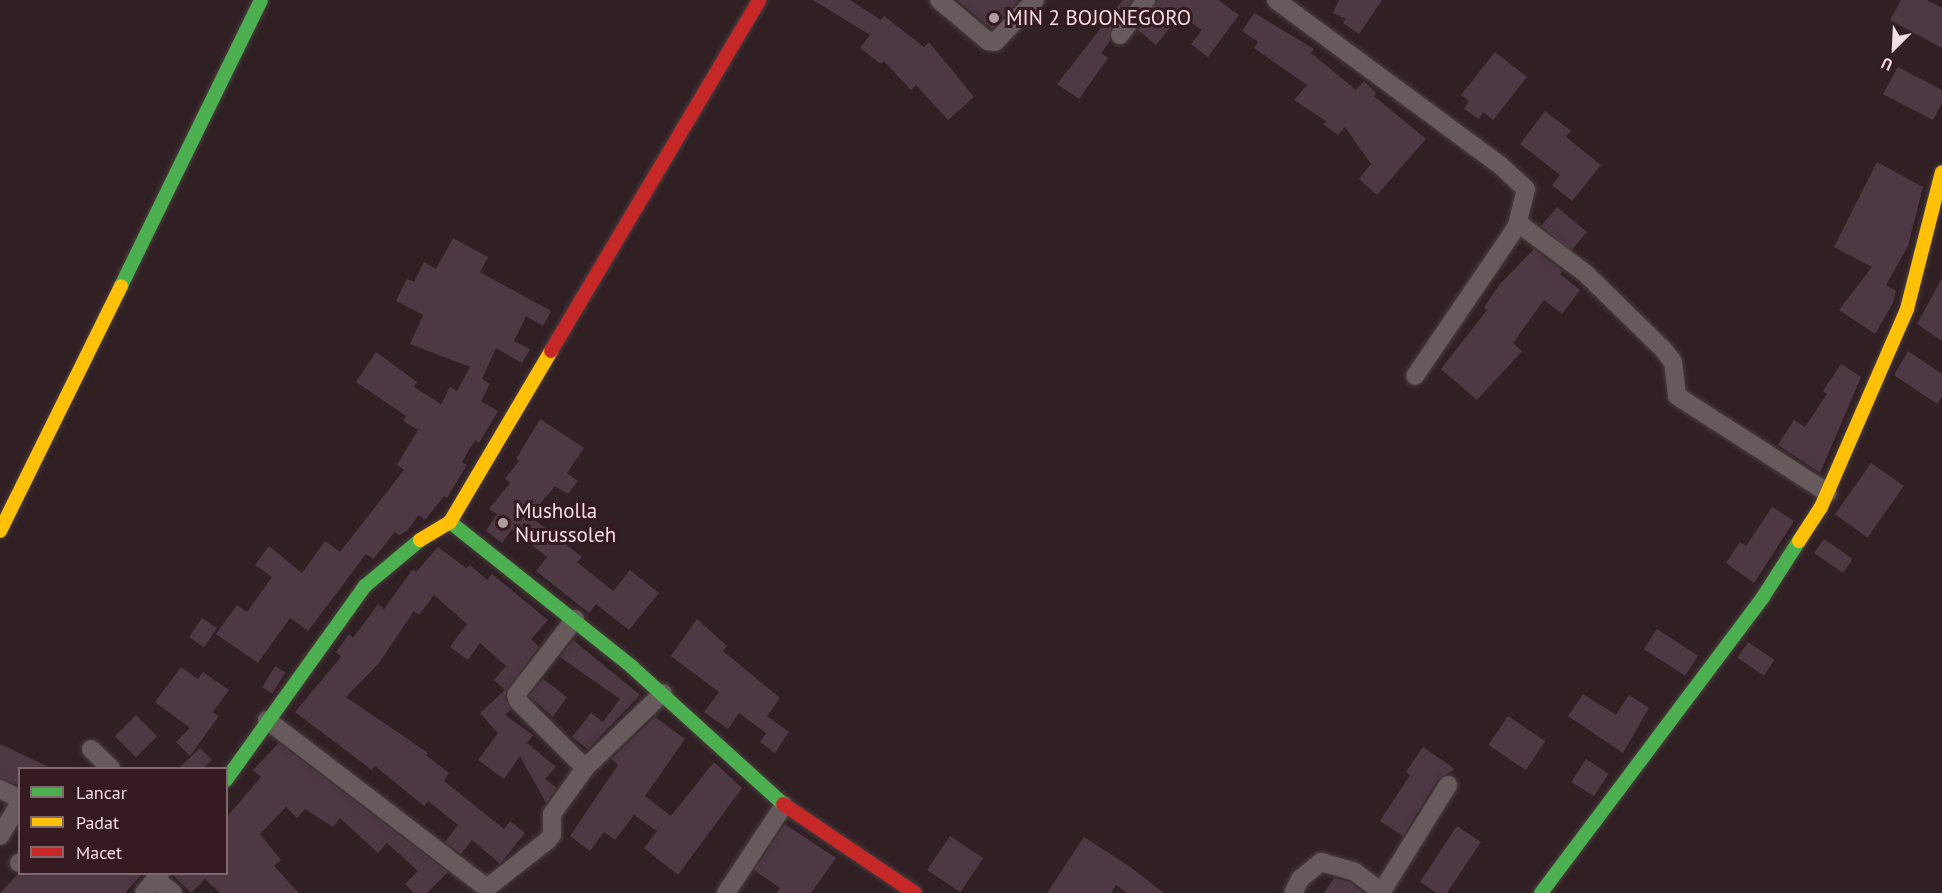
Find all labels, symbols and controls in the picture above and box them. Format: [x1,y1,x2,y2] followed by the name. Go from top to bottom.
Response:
[1006,5,1191,31] place label: MIN 2 BOJONEGORO
[987,11,1001,25] marker: MIN 2 BOJONEGORO
[1864,18,1924,78] north arrow
[1878,53,1895,76] text: U
[515,498,616,548] place label: Musholla Nurussoleh
[496,516,510,530] marker: Musholla Nurussoleh
[18,767,228,875] legend
[76,781,127,804] text: Lancar
[76,811,119,834] text: Padat
[76,841,122,864] text: Macet

